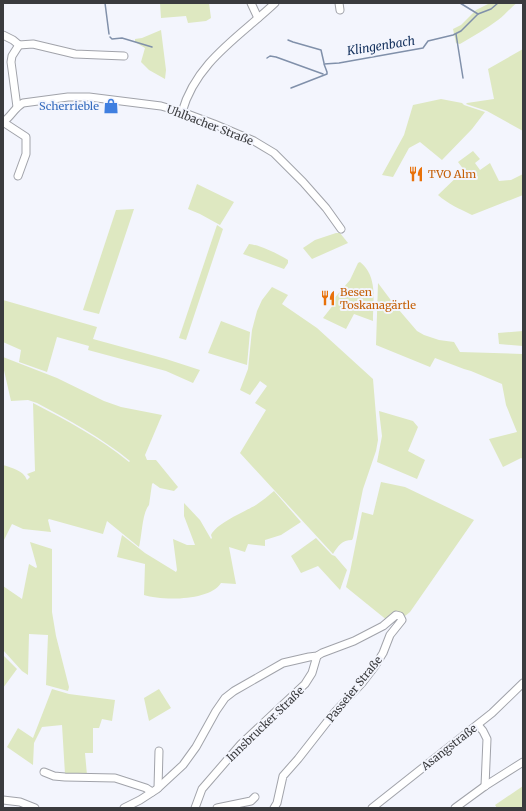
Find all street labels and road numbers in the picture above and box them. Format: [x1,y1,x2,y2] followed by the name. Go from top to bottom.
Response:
[165,102,256,148] street label: Uhlbacher Straße
[323,653,385,725] street label: Passeier Straße
[223,683,307,765] street label: Innsbrucker Straße
[418,721,480,774] street label: Asangstraße

